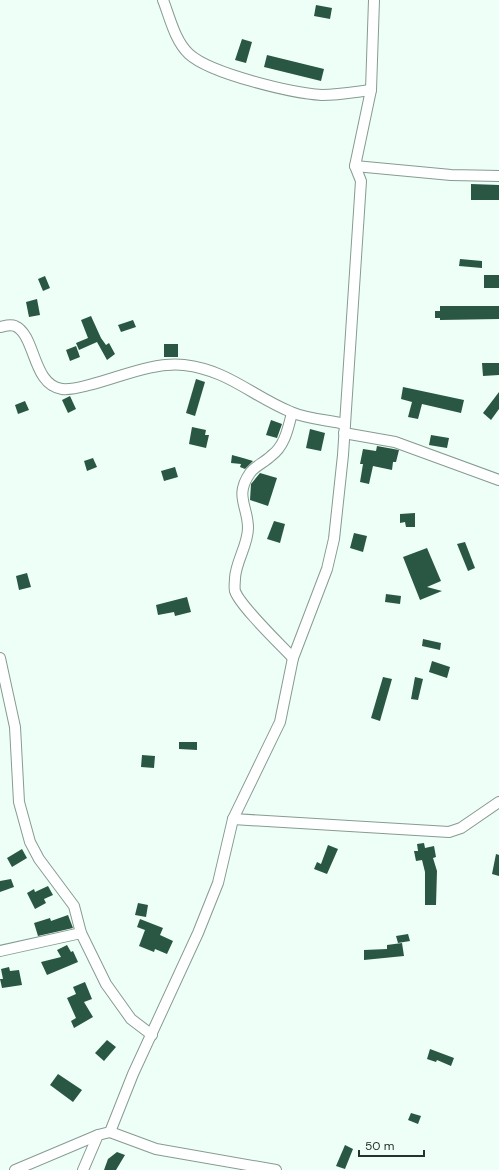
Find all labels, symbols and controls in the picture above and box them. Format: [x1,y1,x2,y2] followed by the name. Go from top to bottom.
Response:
[359,1132,424,1158] scale bar
[365,1138,394,1154] text: 50 m

